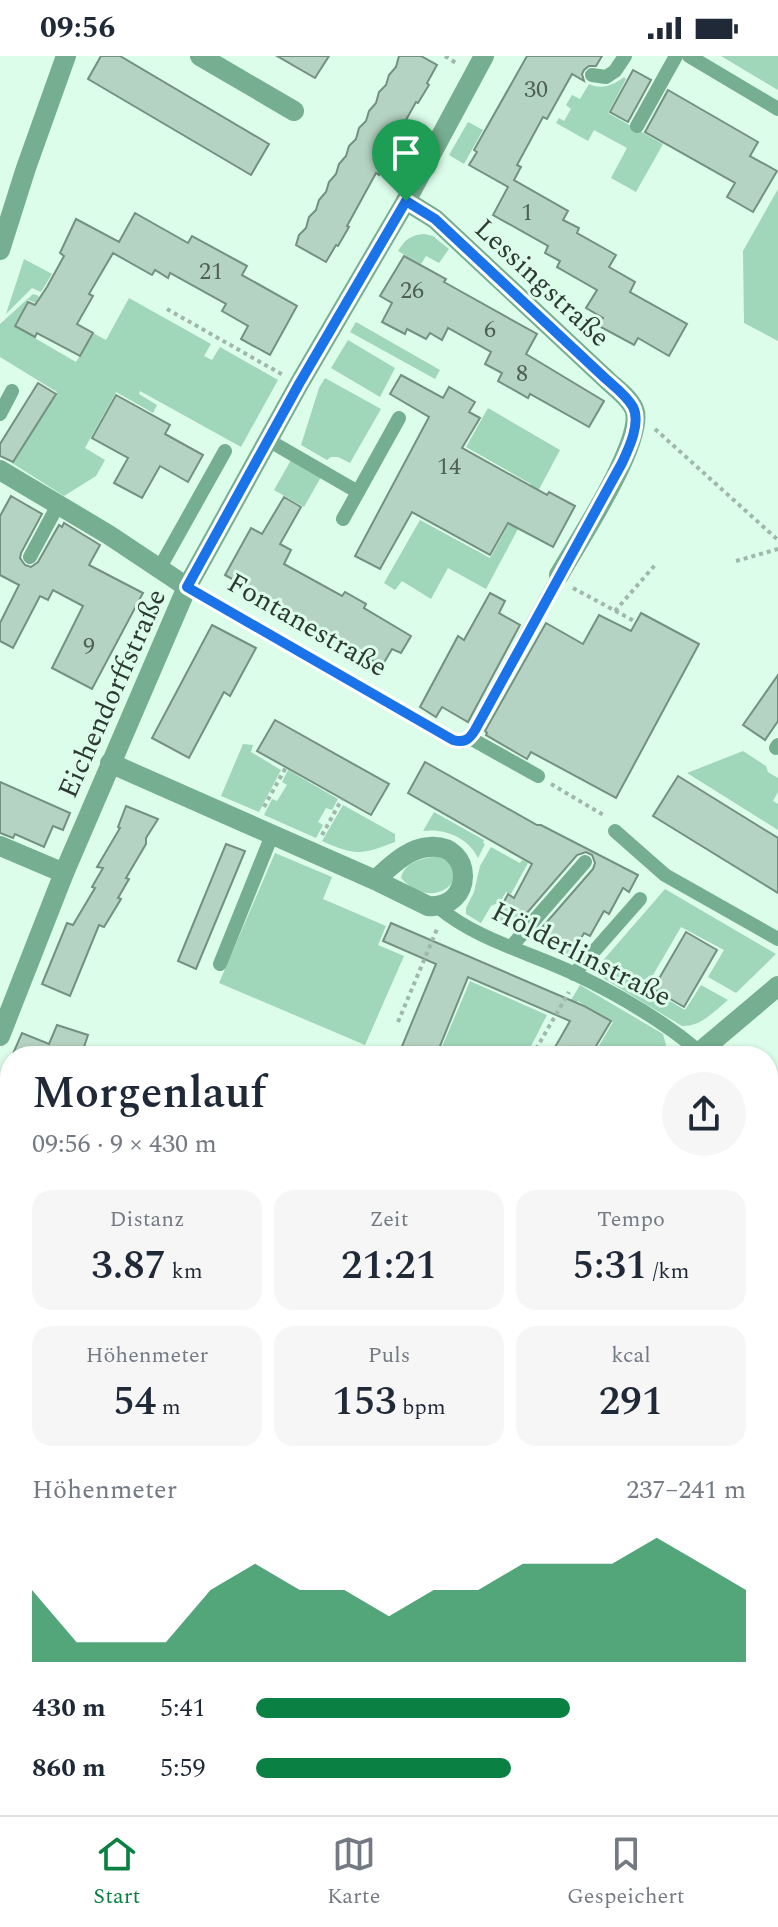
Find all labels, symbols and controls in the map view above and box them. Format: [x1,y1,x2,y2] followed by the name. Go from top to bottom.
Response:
[40,5,115,51] text: 09:56
[524,72,548,108] house number: 30
[372,119,440,201] pin
[384,131,428,175] icon: arrive
[521,195,533,231] house number: 1
[464,209,620,358] street label: Lessingstraße
[199,254,223,290] house number: 21
[400,273,424,309] house number: 26
[484,312,496,348] house number: 6
[516,356,528,392] house number: 8
[437,449,461,485] house number: 14
[219,562,395,689] street label: Fontanestraße
[47,582,178,805] street label: Eichendorffstraße
[83,629,95,665] house number: 9
[484,890,679,1018] street label: Hölderlinstraße
[32,1060,266,1127] text: Morgenlauf
[662,1072,746,1156] button: share
[32,1124,217,1164] text: 09:56 · 9 × 430 m
[109,1203,185,1236] text: Distanz
[369,1203,409,1236] text: Zeit
[597,1203,665,1236] text: Tempo
[91,1236,166,1297] text: 3.87
[341,1236,437,1297] text: 21:21
[573,1236,647,1297] text: 5:31
[166,1255,203,1288] text: km
[647,1255,689,1288] text: /km
[86,1339,208,1372] text: Höhenmeter
[368,1339,410,1372] text: Puls
[611,1339,651,1372] text: kcal
[113,1372,156,1433] text: 54
[332,1372,397,1433] text: 153
[599,1372,663,1433] text: 291
[156,1391,181,1424] text: m
[397,1391,446,1424] text: bpm
[32,1470,177,1510] text: Höhenmeter
[626,1470,746,1510] text: 237–241 m
[32,1688,106,1728] text: 430 m
[160,1688,206,1728] text: 5:41
[32,1748,106,1788] text: 860 m
[160,1748,206,1788] text: 5:59
[93,1832,140,1913] tab: Start
[327,1832,380,1913] tab: Karte
[567,1832,685,1913] tab: Gespeichert

